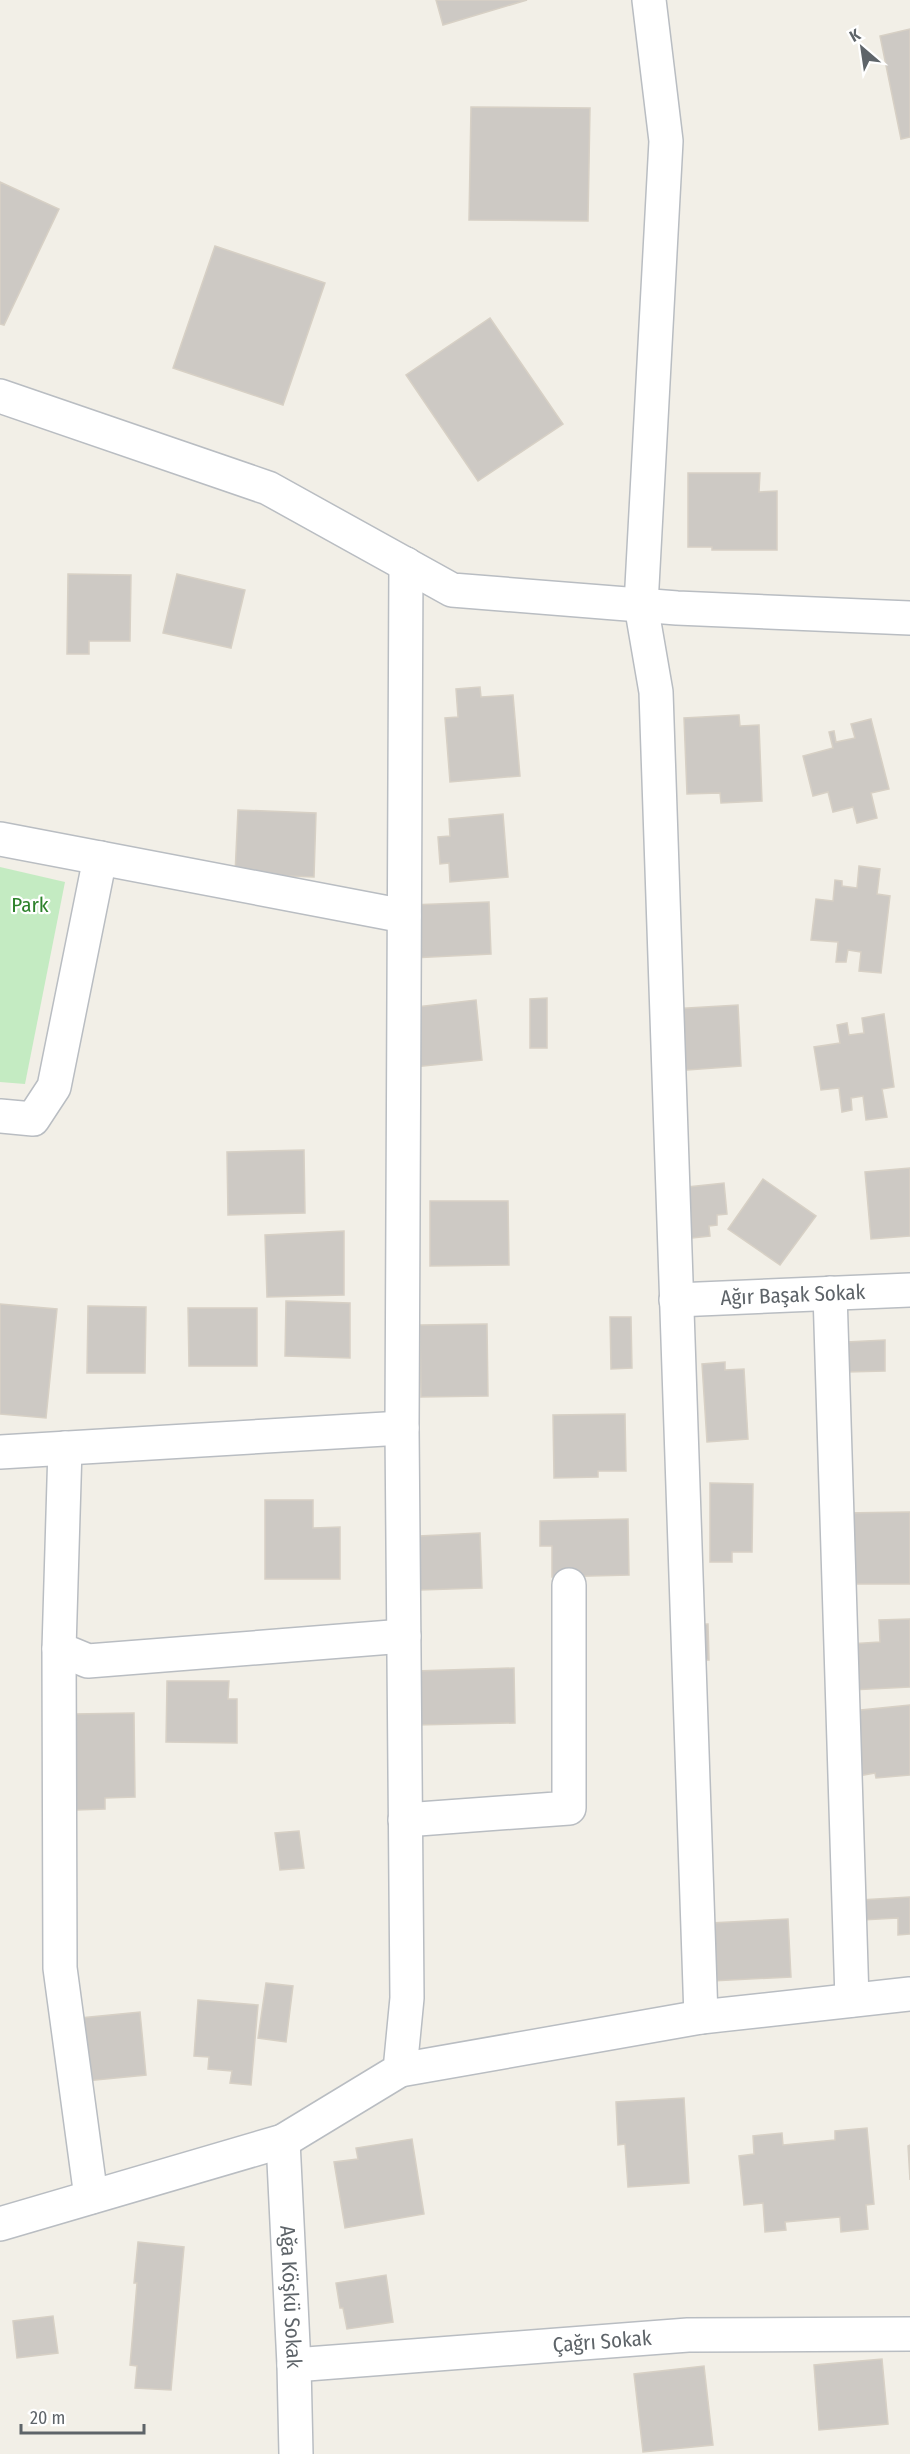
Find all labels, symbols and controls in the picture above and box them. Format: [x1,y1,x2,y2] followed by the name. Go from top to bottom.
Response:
[832,18,892,78] north arrow
[846,24,864,46] text: K
[11,892,49,918] park label: Park
[720,1279,866,1311] street label: Ağır Başak Sokak
[274,2225,307,2369] street label: Ağa Köşkü Sokak
[552,2325,653,2358] street label: Çağrı Sokak
[21,2397,144,2435] scale bar
[30,2407,65,2429] text: 20 m

